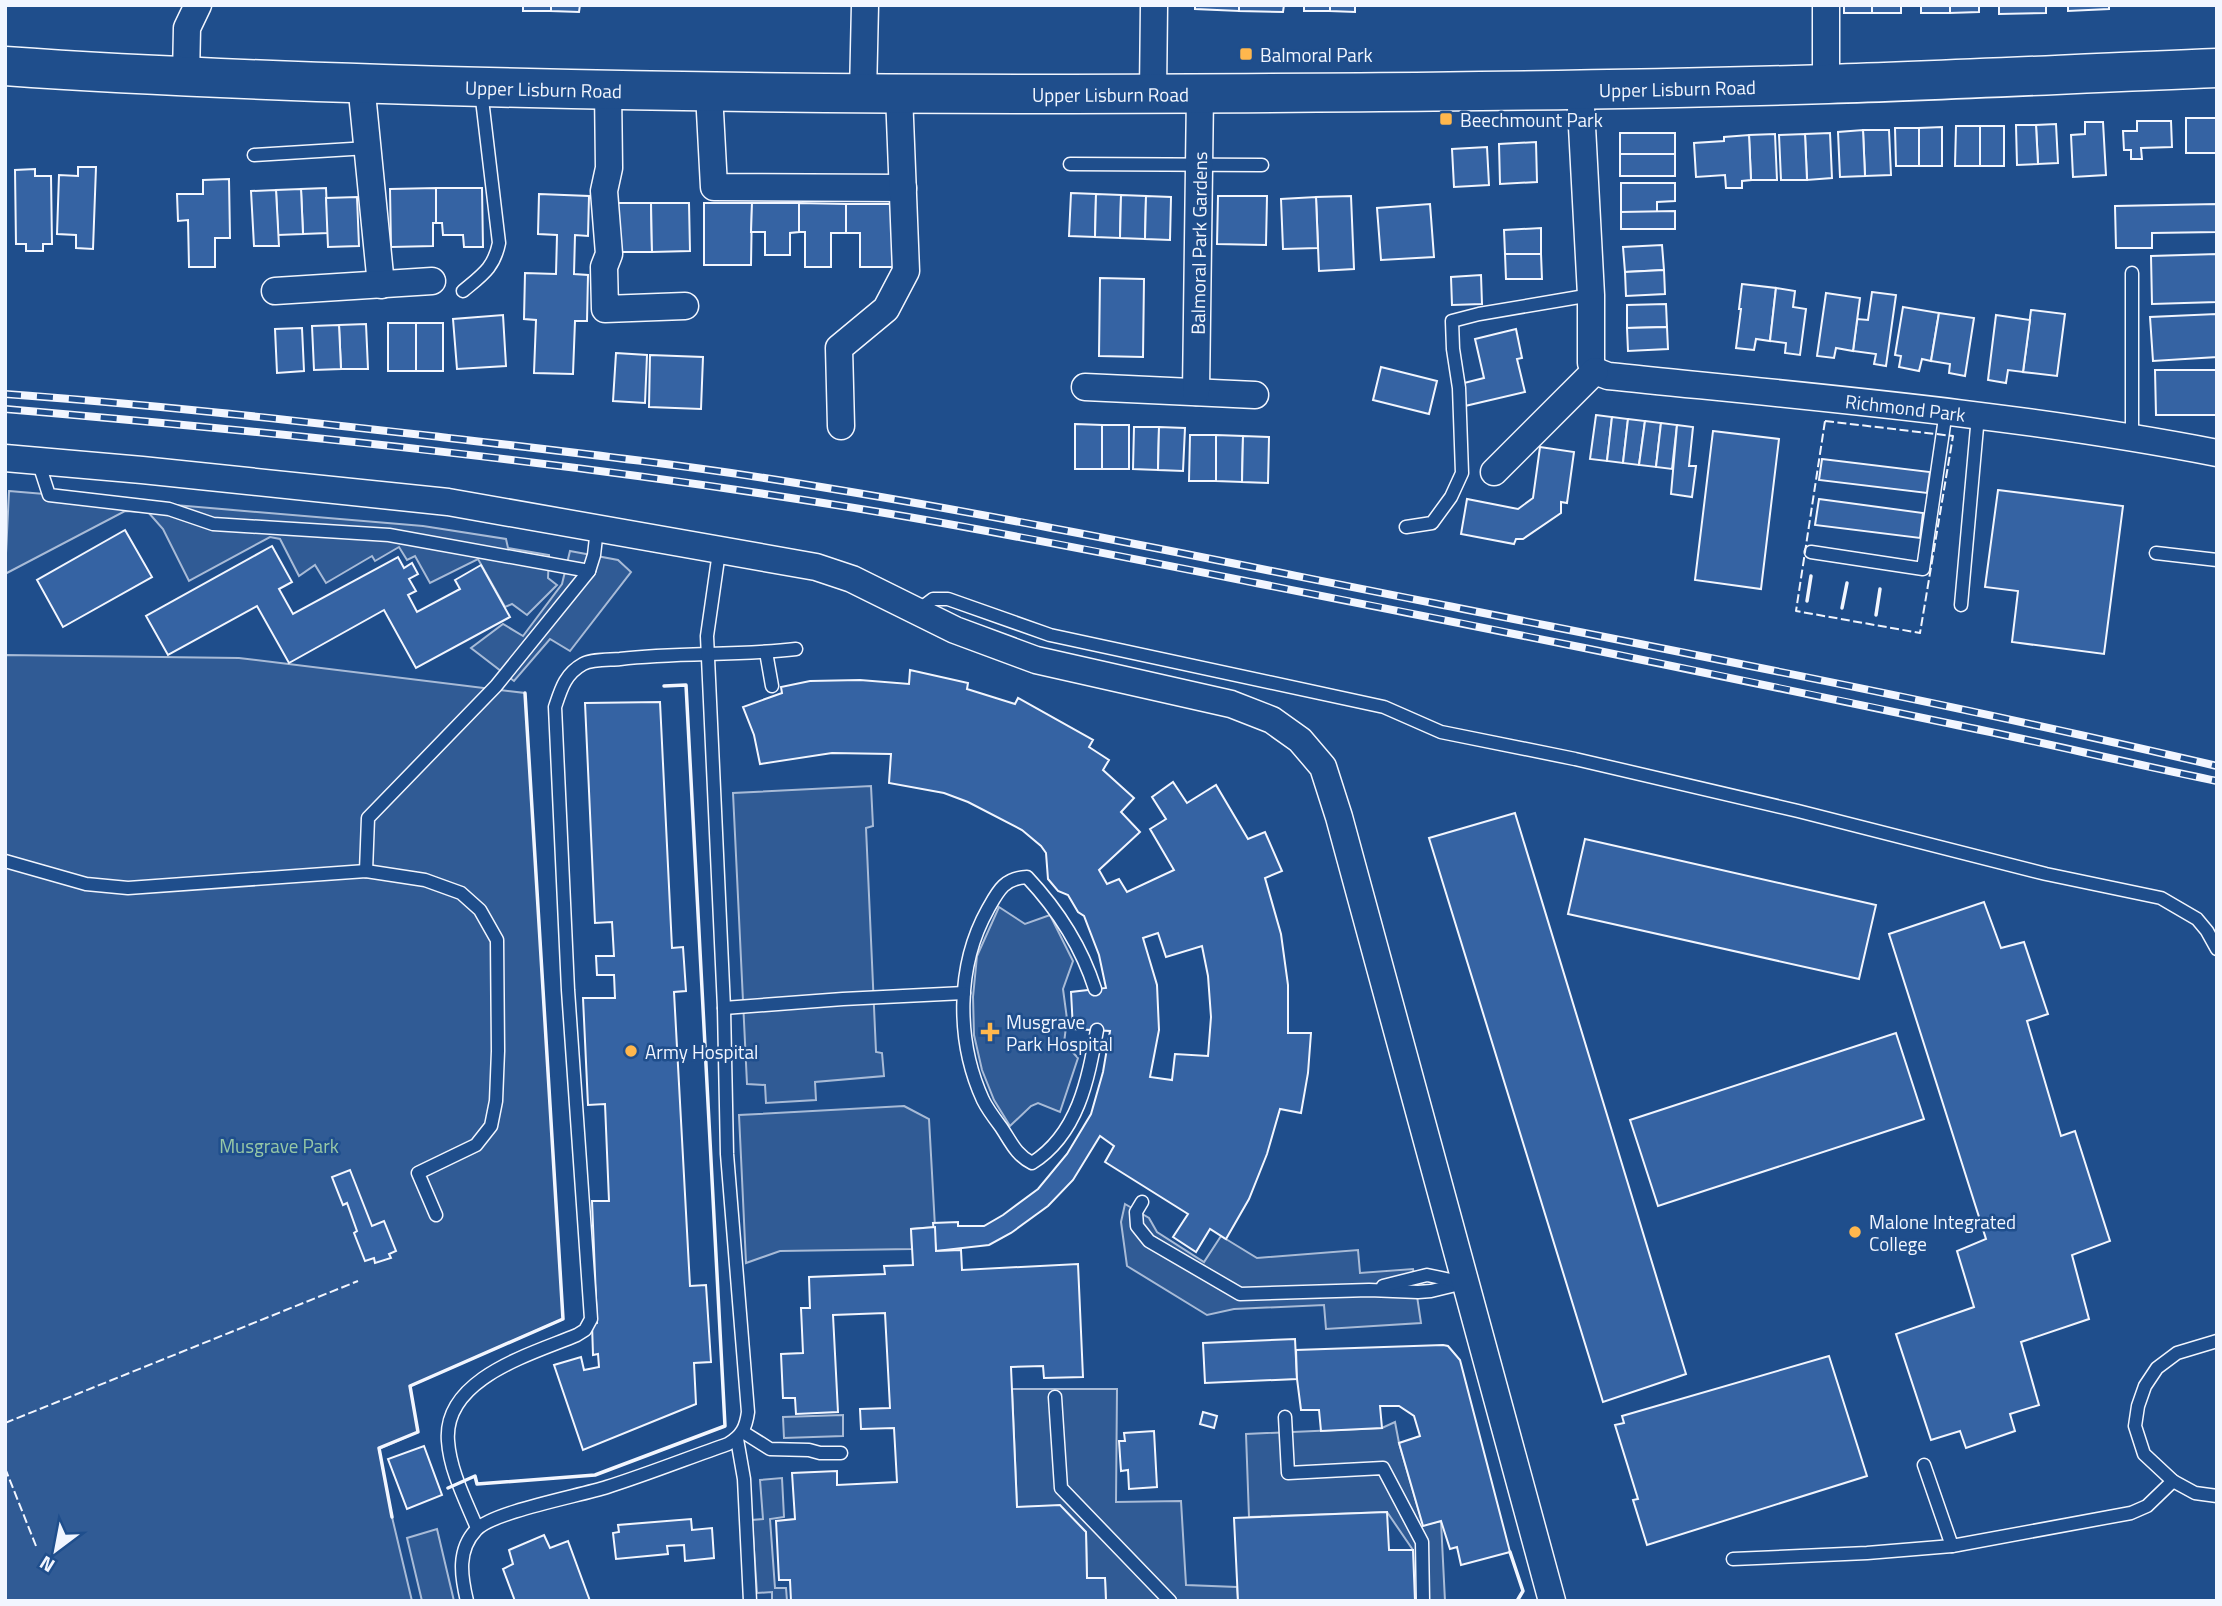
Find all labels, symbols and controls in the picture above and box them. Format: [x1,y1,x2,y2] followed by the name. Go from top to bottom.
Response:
[1260,40,1373,69] place label: Balmoral Park
[1238,46,1254,62] marker: Balmoral Park
[465,72,622,105] street label: Upper Lisburn Road
[1599,72,1756,104] street label: Upper Lisburn Road
[1032,79,1189,109] street label: Upper Lisburn Road
[1460,105,1603,134] place label: Beechmount Park
[1438,111,1454,127] marker: Beechmount Park
[1182,151,1214,335] street label: Balmoral Park Gardens
[1844,386,1967,428] street label: Richmond Park
[1006,1007,1113,1058] place label: Musgrave Park Hospital
[980,1022,1000,1042] marker: Musgrave Park Hospital
[645,1037,758,1066] place label: Army Hospital
[623,1043,639,1059] marker: Army Hospital
[219,1131,339,1160] park label: Musgrave Park
[1869,1207,2016,1258] place label: Malone Integrated College
[1847,1224,1863,1240] marker: Malone Integrated College
[21,1515,91,1585] north arrow
[33,1549,60,1581] text: N

